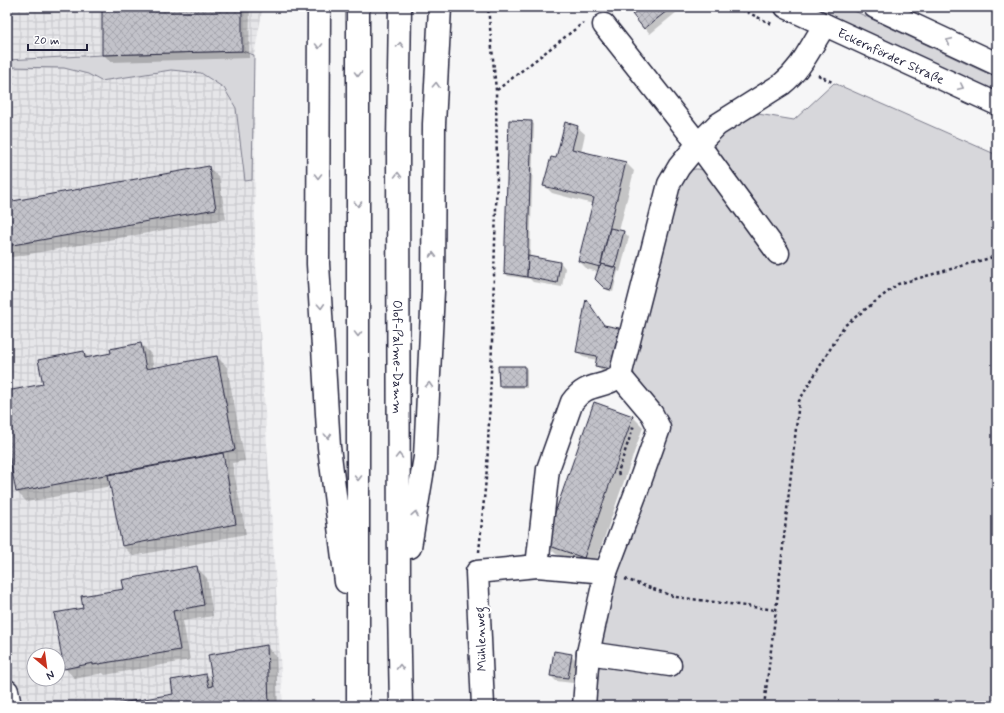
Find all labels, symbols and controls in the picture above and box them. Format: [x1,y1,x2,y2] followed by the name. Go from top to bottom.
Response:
[835,25,947,89] street label: Eckernförder Straße
[28,26,87,52] scale bar
[34,33,60,49] text: 20 m
[946,38,953,46] one-way arrow
[396,42,404,48] one-way arrow
[315,43,323,49] one-way arrow
[354,71,362,77] one-way arrow
[432,82,441,88] one-way arrow
[957,82,965,90] one-way arrow
[394,172,402,178] one-way arrow
[314,173,322,179] one-way arrow
[354,201,362,207] one-way arrow
[429,252,437,258] one-way arrow
[388,300,406,414] street label: Olof-Palme-Damm
[316,303,325,309] one-way arrow
[354,331,362,337] one-way arrow
[424,382,433,388] one-way arrow
[324,433,333,439] one-way arrow
[395,453,403,459] one-way arrow
[354,475,362,481] one-way arrow
[411,511,419,517] one-way arrow
[472,606,493,672] street label: Mühlenweg
[26,647,66,687] north arrow
[396,664,405,670] one-way arrow
[44,667,57,683] text: N

